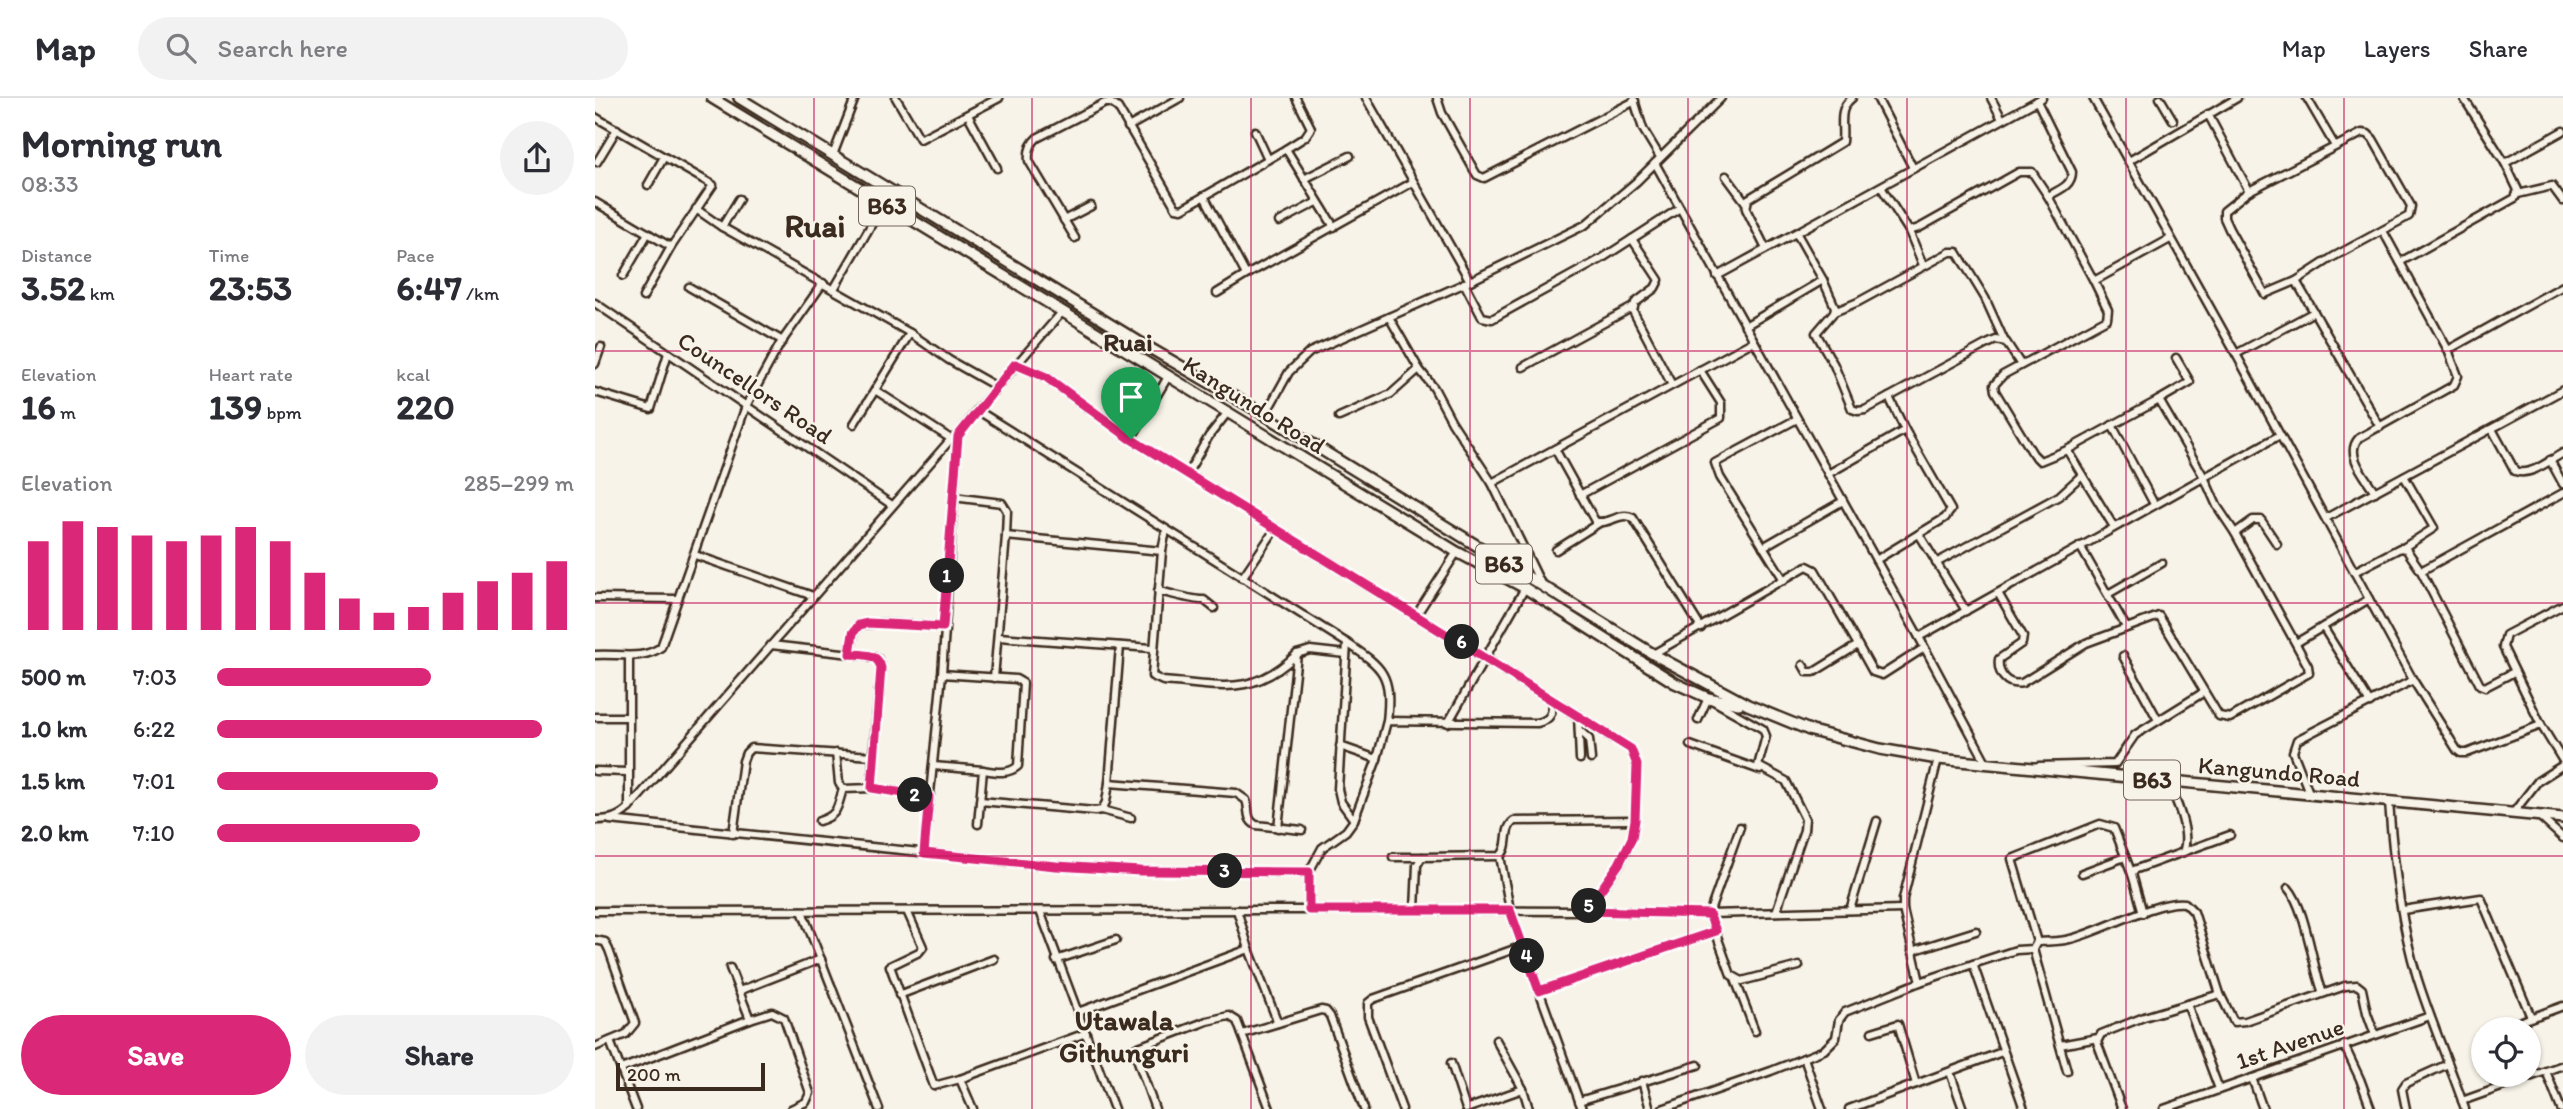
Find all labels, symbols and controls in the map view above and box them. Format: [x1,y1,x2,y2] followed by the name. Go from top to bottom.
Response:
[138,17,628,80] search box
[35,29,96,68] text: Map
[162,29,200,67] icon: search
[218,32,348,64] text: Search here
[2282,34,2326,63] text: Map
[2364,34,2431,63] text: Layers
[2469,34,2528,63] text: Share
[21,121,222,167] text: Morning run
[500,121,574,195] button: share
[21,170,78,198] text: 08:33
[859,186,915,226] road number: B63
[785,207,845,245] district label: Ruai
[21,244,92,267] text: Distance
[209,244,249,267] text: Time
[396,244,434,267] text: Pace
[21,267,85,309] text: 3.52
[209,267,292,309] text: 23:53
[396,267,462,309] text: 6:47
[85,282,115,305] text: km
[462,282,499,305] text: /km
[672,325,838,450] street label: Councellors Road
[1103,326,1153,358] district label: Ruai
[1178,349,1331,460] street label: Kangundo Road
[21,363,97,386] text: Elevation
[209,363,293,386] text: Heart rate
[396,363,430,386] text: kcal
[1101,367,1161,439] pin
[1112,378,1150,416] icon: arrive
[21,386,56,428] text: 16
[209,386,262,428] text: 139
[396,386,455,428] text: 220
[56,401,76,424] text: m
[262,401,302,424] text: bpm
[21,469,112,497] text: Elevation
[464,469,574,497] text: 285–299 m
[1476,544,1532,584] road number: B63
[929,559,965,594] pin: 1
[942,564,951,587] text: 1
[1445,624,1479,660] pin: 6
[1456,630,1467,653] text: 6
[21,663,86,691] text: 500 m
[133,663,177,691] text: 7:03
[21,715,87,743] text: 1.0 km
[133,715,175,743] text: 6:22
[2197,750,2361,793] street label: Kangundo Road
[2124,760,2180,800] road number: B63
[21,767,85,795] text: 1.5 km
[133,767,175,795] text: 7:01
[897,778,933,812] pin: 2
[910,783,920,806] text: 2
[21,819,89,847] text: 2.0 km
[133,819,175,847] text: 7:10
[1207,854,1243,888] pin: 3
[1219,859,1230,882] text: 3
[1571,888,1607,924] pin: 5
[1584,894,1593,917] text: 5
[1509,938,1545,974] pin: 4
[1521,944,1532,967] text: 4
[1059,1003,1189,1069] district label: Utawala Githunguri
[2232,1012,2348,1076] street label: 1st Avenue
[21,1015,291,1095] button: Save
[305,1015,574,1095] button: Share
[2471,1017,2541,1087] map controls
[2471,1017,2541,1087] button: locate
[616,1060,765,1092] scale bar
[627,1063,681,1086] text: 200 m

